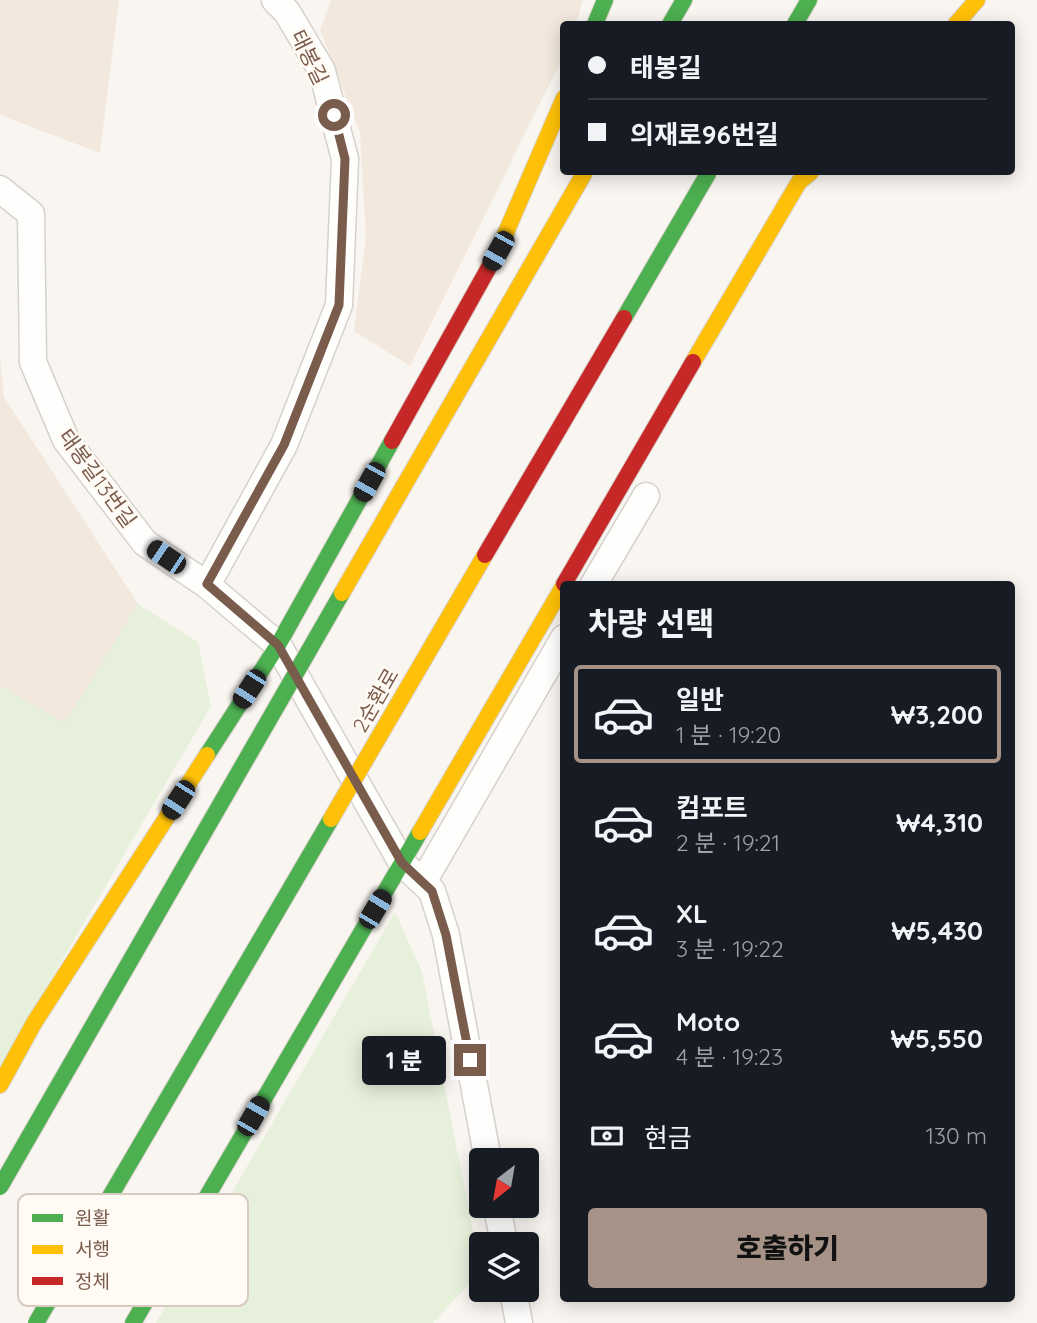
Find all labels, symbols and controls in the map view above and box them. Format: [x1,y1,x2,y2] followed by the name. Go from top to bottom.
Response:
[286,25,334,89] street label: 태봉길
[630,51,702,84] text: 태봉길
[318,99,350,131] route start
[630,118,779,151] text: 의재로96번길
[479,228,518,274] car
[54,424,142,532] street label: 태봉길13번길
[350,459,389,505] car
[143,537,190,577] car
[588,603,715,643] text: 차량 선택
[346,663,404,737] street label: 2순환로
[229,666,270,712] car
[592,683,655,746] icon: car
[676,683,724,716] text: 일반
[891,698,983,731] text: ₩3,200
[676,720,781,749] text: 1 분 · 19:20
[158,777,199,823] car
[592,791,655,854] icon: car
[676,791,748,824] text: 컴포트
[896,806,983,839] text: ₩4,310
[676,828,780,857] text: 2 분 · 19:21
[356,886,395,932] car
[676,897,708,930] text: XL
[592,899,655,962] icon: car
[891,914,983,947] text: ₩5,430
[676,934,784,963] text: 3 분 · 19:22
[676,1005,740,1038] text: Moto
[592,1007,655,1070] icon: car
[890,1022,983,1055] text: ₩5,550
[362,1036,446,1084] callout: 1 분
[676,1042,783,1071] text: 4 분 · 19:23
[454,1044,486,1076] route end
[386,1046,422,1075] text: 1 분
[234,1093,273,1139] car
[588,1117,626,1155] icon: cash
[644,1121,692,1154] text: 현금
[925,1121,987,1150] text: 130 m
[469,1148,539,1218] north arrow
[469,1148,539,1302] map controls
[18,1194,248,1306] legend
[75,1206,110,1230] text: 원활
[588,1208,987,1288] button: 호출하기
[469,1232,539,1302] button: layers
[75,1237,110,1261] text: 서행
[75,1269,110,1293] text: 정체

